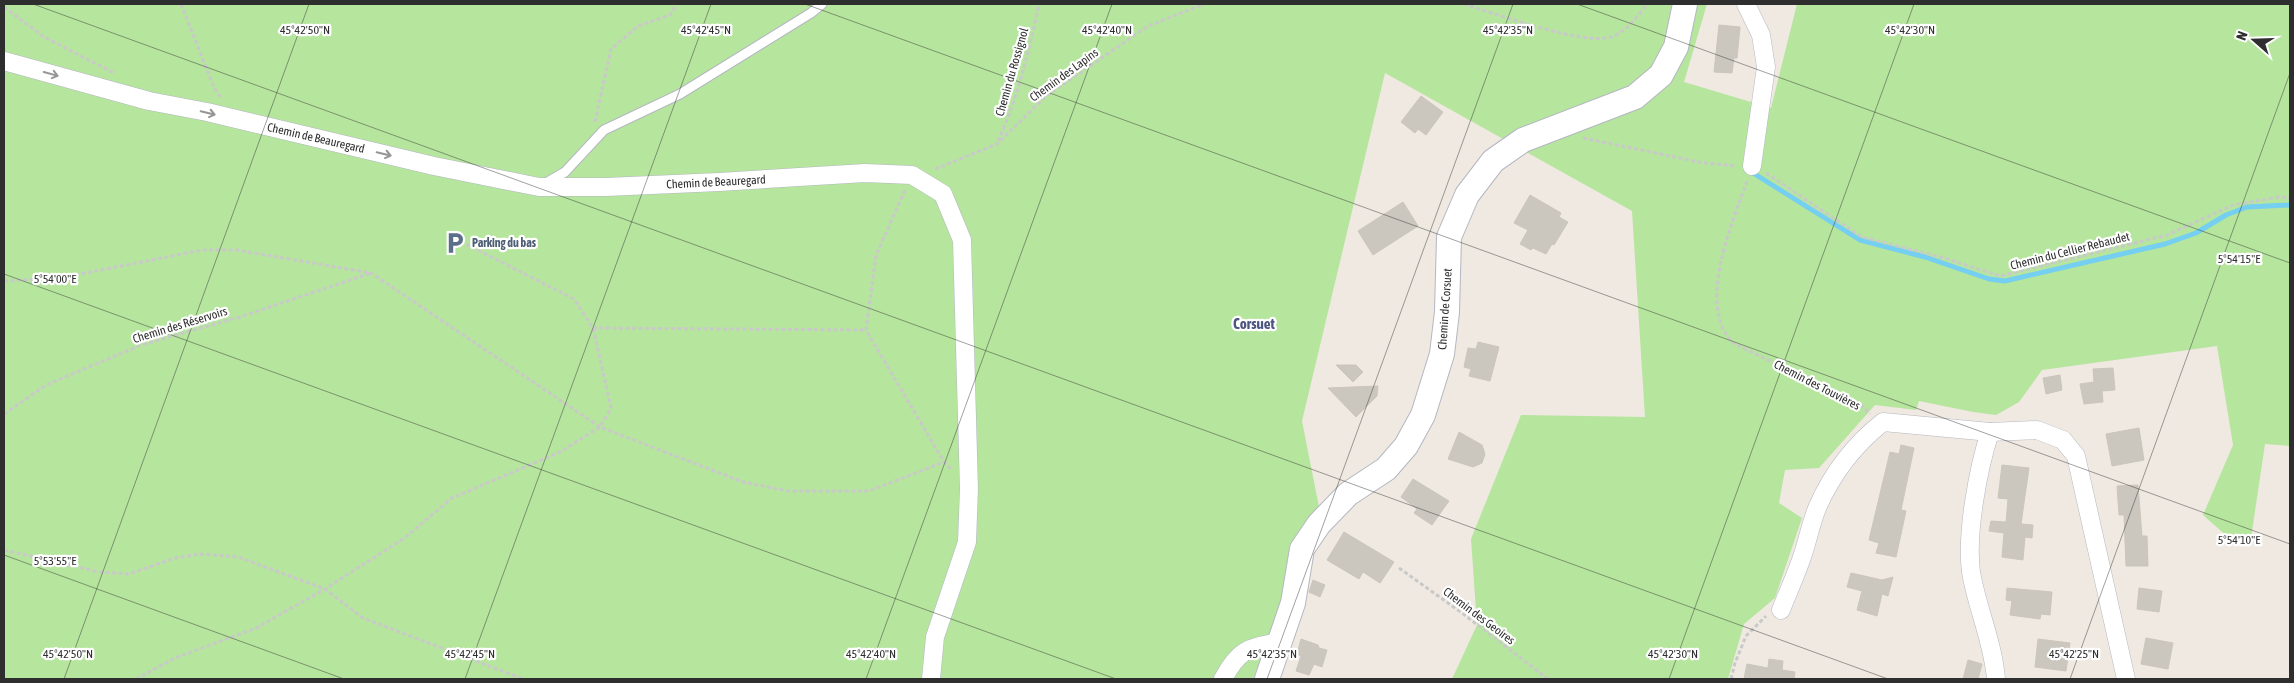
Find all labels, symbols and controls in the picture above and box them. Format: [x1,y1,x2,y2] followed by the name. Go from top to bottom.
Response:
[2229,15,2279,65] north arrow
[280,23,330,37] text: 45°42'50"N
[681,23,731,37] text: 45°42'45"N
[1082,23,1132,37] text: 45°42'40"N
[1483,23,1533,37] text: 45°42'35"N
[1885,23,1935,37] text: 45°42'30"N
[993,25,1032,118] street label: Chemin du Rossignol
[2233,29,2251,42] text: N
[1027,45,1101,105] street label: Chemin des Lapins
[42,69,58,79] one-way arrow
[200,109,216,118] one-way arrow
[266,120,366,156] street label: Chemin de Beauregard
[375,150,391,159] one-way arrow
[666,172,766,192] street label: Chemin de Beauregard
[2009,229,2132,273] street label: Chemin du Cellier Rebaudet
[442,230,468,256] parking icon: Parking du bas
[472,236,537,250] place label: Parking du bas
[2218,252,2260,266] text: 5°54'15"E
[1435,267,1455,350] street label: Chemin de Corsuet
[34,272,76,286] text: 5°54'00"E
[131,304,229,346] street label: Chemin des Réservoirs
[1233,315,1276,332] district label: Corsuet
[1772,357,1862,413] street label: Chemin des Touvières
[2218,533,2260,547] text: 5°54'10"E
[34,554,76,568] text: 5°53'55"E
[1440,585,1518,647] street label: Chemin des Geoires
[43,647,93,661] text: 45°42'50"N
[445,647,495,661] text: 45°42'45"N
[846,647,896,661] text: 45°42'40"N
[1247,647,1297,661] text: 45°42'35"N
[1648,647,1698,661] text: 45°42'30"N
[2049,647,2099,661] text: 45°42'25"N

